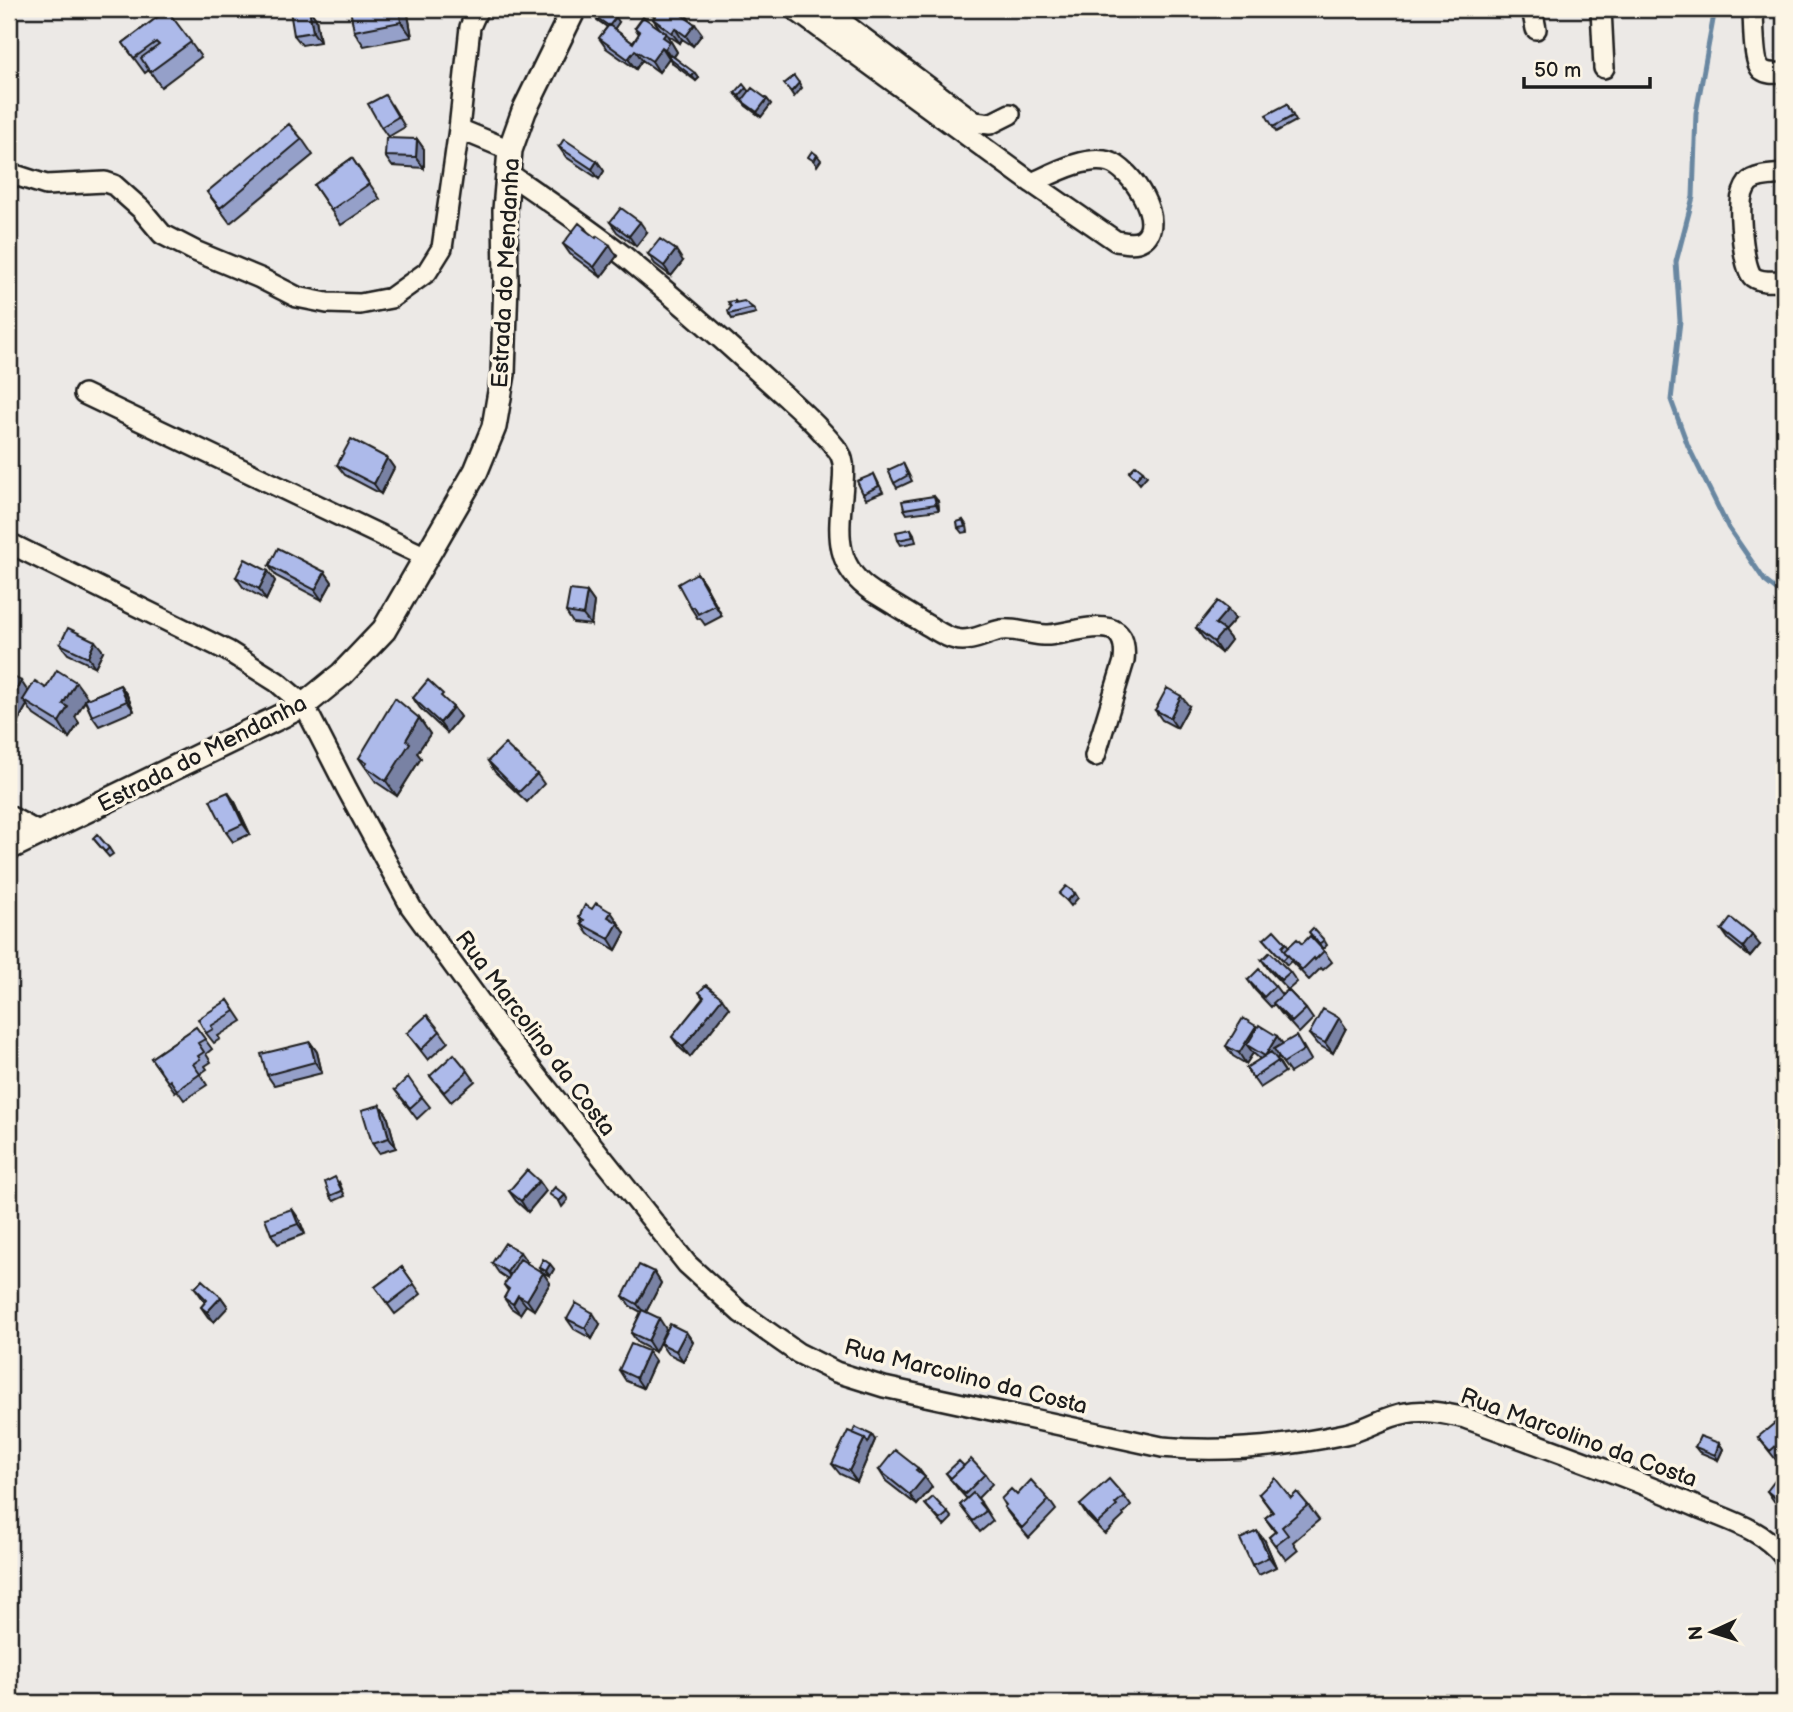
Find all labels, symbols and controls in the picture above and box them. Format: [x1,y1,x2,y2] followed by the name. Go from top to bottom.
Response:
[1524,46,1650,90] scale bar
[1534,58,1581,83] text: 50 m
[486,157,526,389] street label: Estrada do Mendanha
[93,689,312,819] street label: Estrada do Mendanha
[449,925,622,1142] street label: Rua Marcolino da Costa
[841,1333,1090,1421] street label: Rua Marcolino da Costa
[1457,1382,1701,1494] street label: Rua Marcolino da Costa
[1678,1596,1748,1666] north arrow
[1685,1625,1709,1641] text: N

